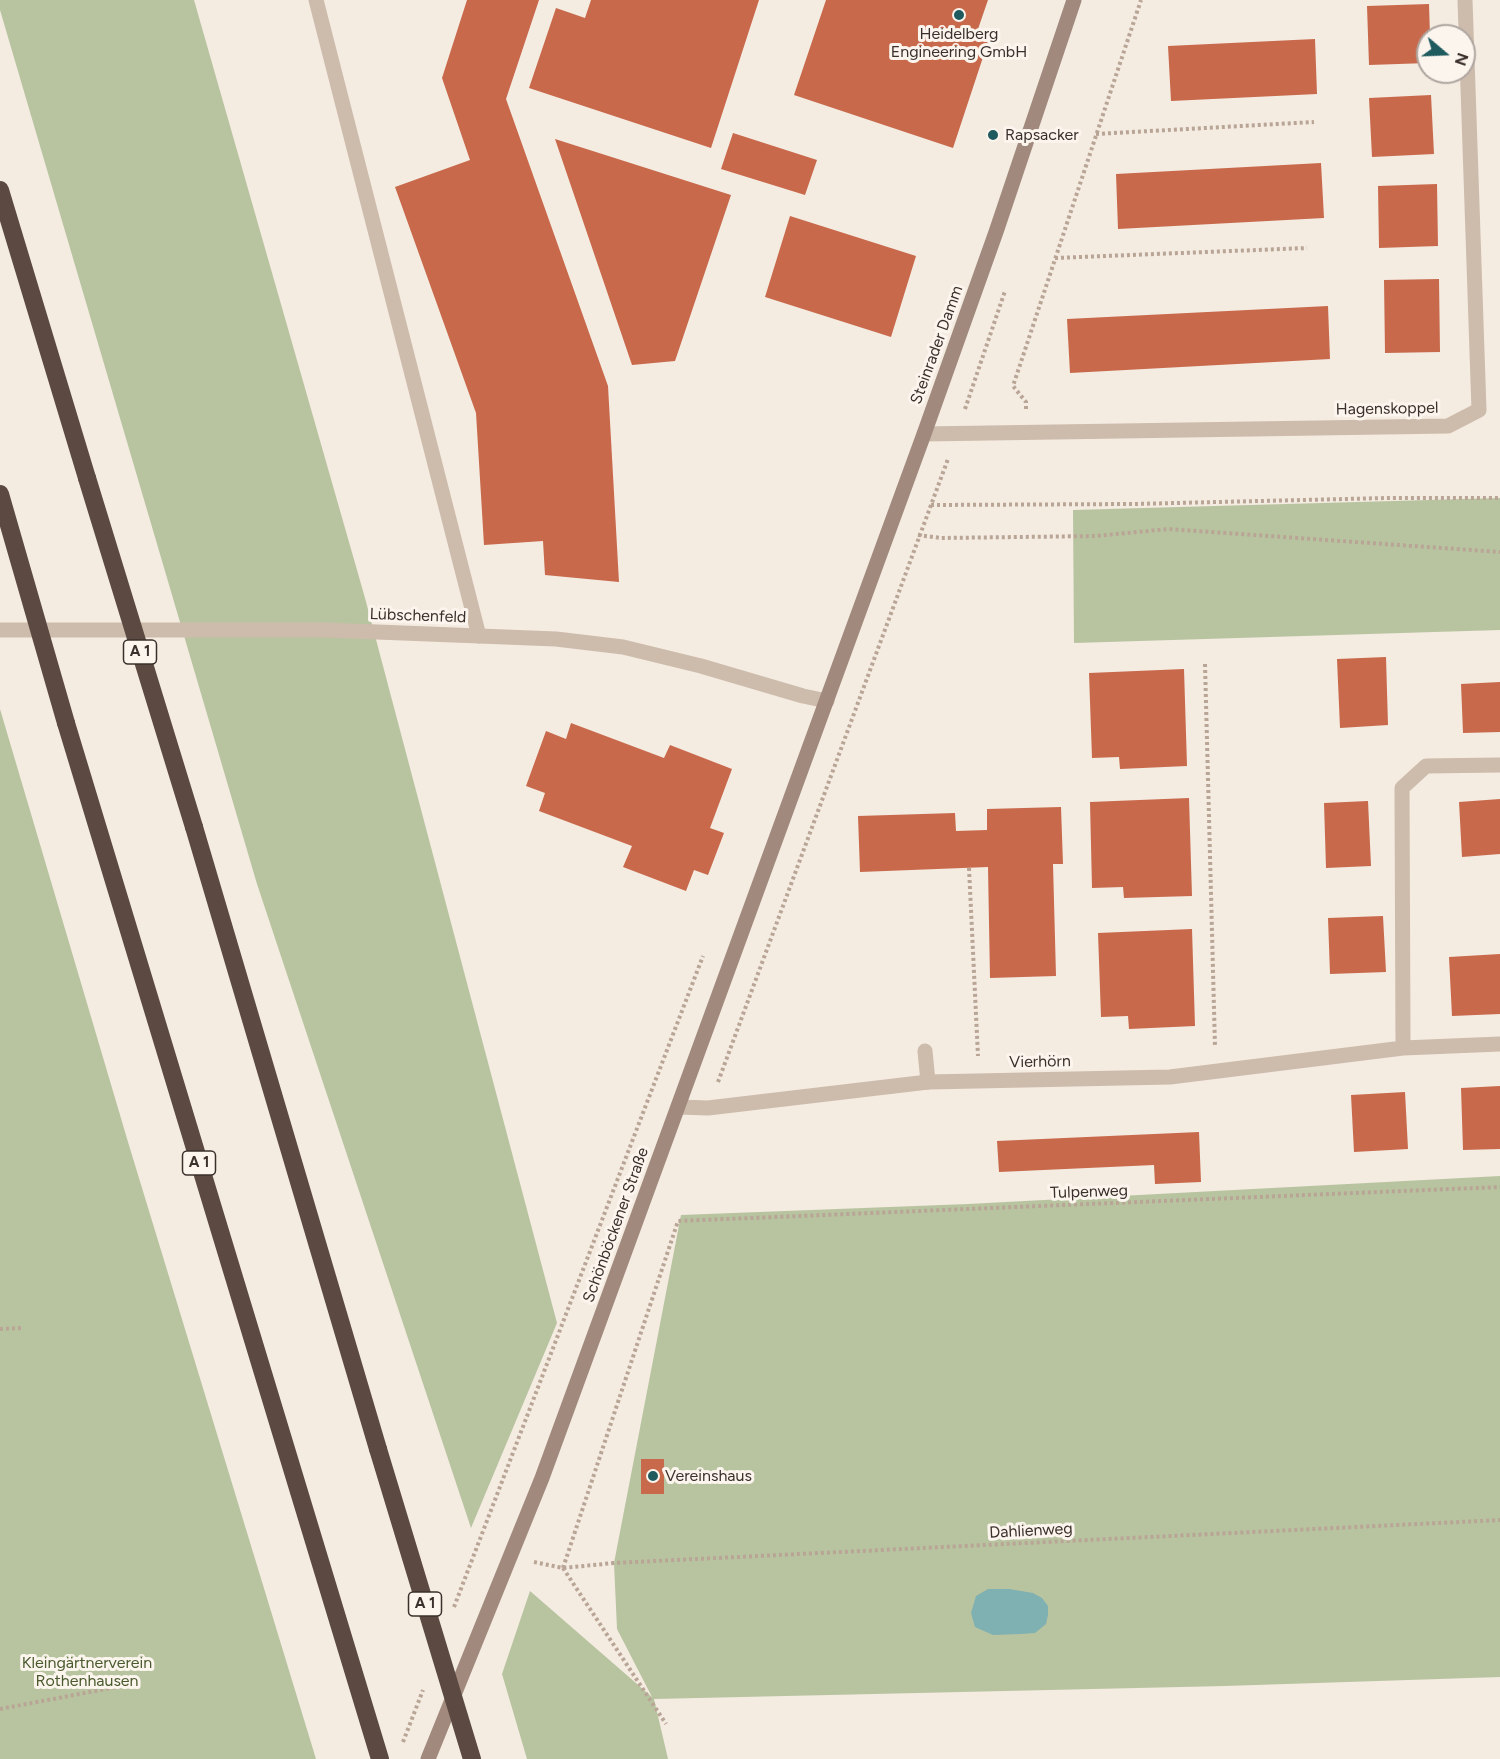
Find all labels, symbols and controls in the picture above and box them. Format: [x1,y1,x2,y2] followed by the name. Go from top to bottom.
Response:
[952,8,966,22] marker: Heidelberg Engineering GmbH
[891,24,1027,62] place label: Heidelberg Engineering GmbH
[1416,24,1476,84] north arrow
[1451,50,1473,68] text: N
[1005,125,1079,145] place label: Rapsacker
[986,128,1000,142] marker: Rapsacker
[907,283,967,407] street label: Steinrader Damm
[1335,399,1439,419] street label: Hagenskoppel
[369,605,467,627] street label: Lübschenfeld
[124,640,156,664] road number: A 1
[1009,1052,1071,1072] street label: Vierhörn
[579,1145,653,1305] street label: Schönböckener Straße
[182,1151,216,1175] road number: A 1
[1050,1181,1128,1203] street label: Tulpenweg
[665,1466,752,1486] place label: Vereinshaus
[646,1469,660,1483] marker: Vereinshaus
[989,1519,1073,1543] street label: Dahlienweg
[408,1592,442,1616] road number: A 1
[22,1653,152,1691] park label: Kleingärtnerverein Rothenhausen

